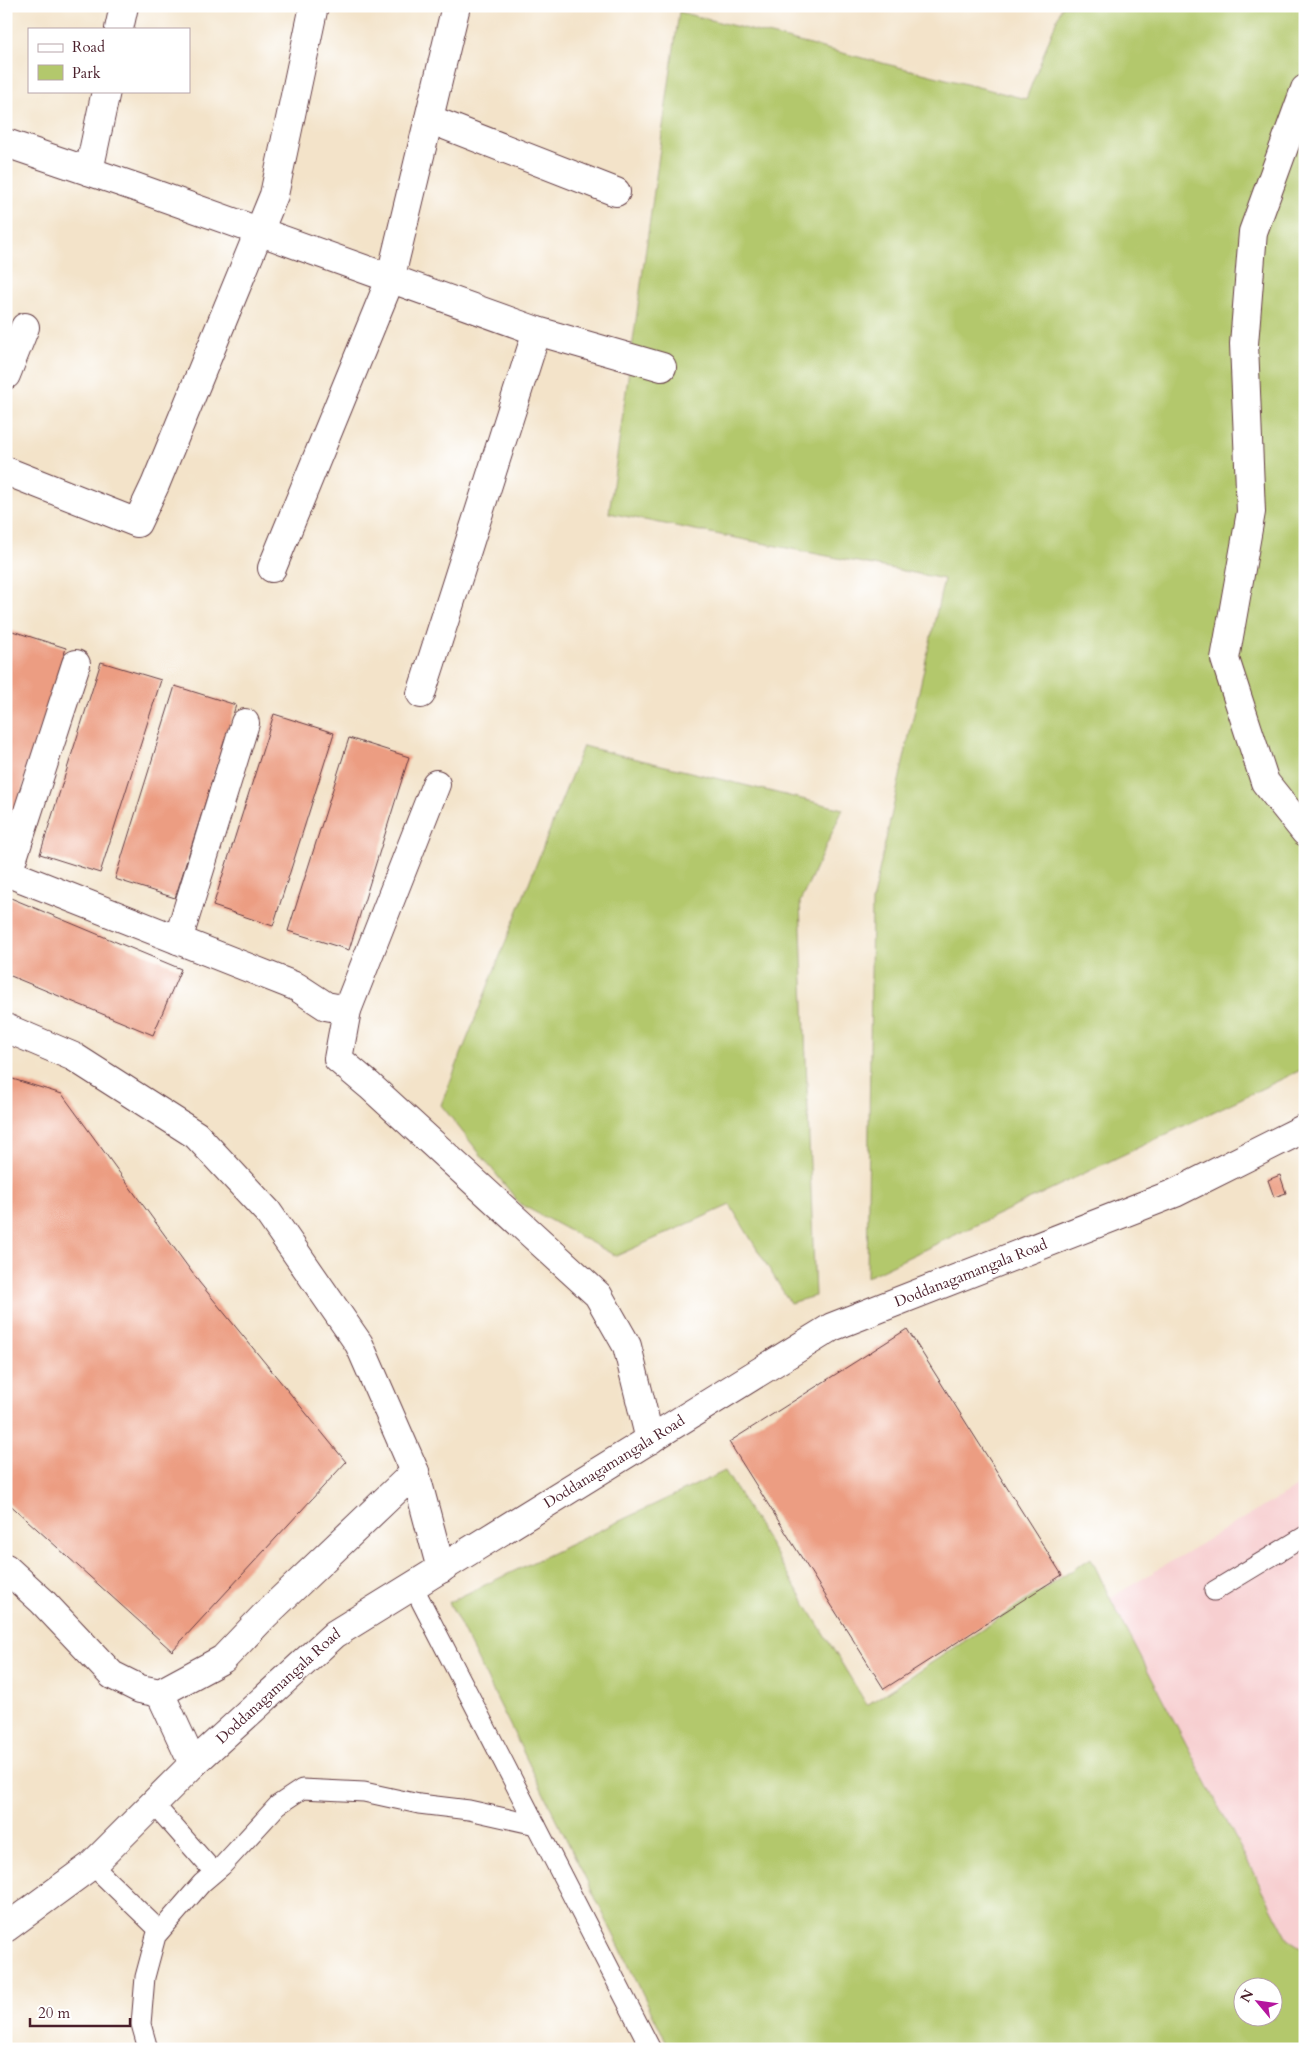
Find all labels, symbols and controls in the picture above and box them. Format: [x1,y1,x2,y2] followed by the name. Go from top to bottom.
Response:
[28,28,190,92] legend
[72,37,105,57] text: Road
[72,63,101,83] text: Park
[891,1234,1050,1312] street label: Doddanagamangala Road
[540,1410,689,1513] street label: Doddanagamangala Road
[212,1623,344,1748] street label: Doddanagamangala Road
[1234,1978,1284,2028] north arrow
[1236,1986,1258,2006] text: N
[30,1995,130,2027] scale bar
[38,2003,70,2023] text: 20 m

